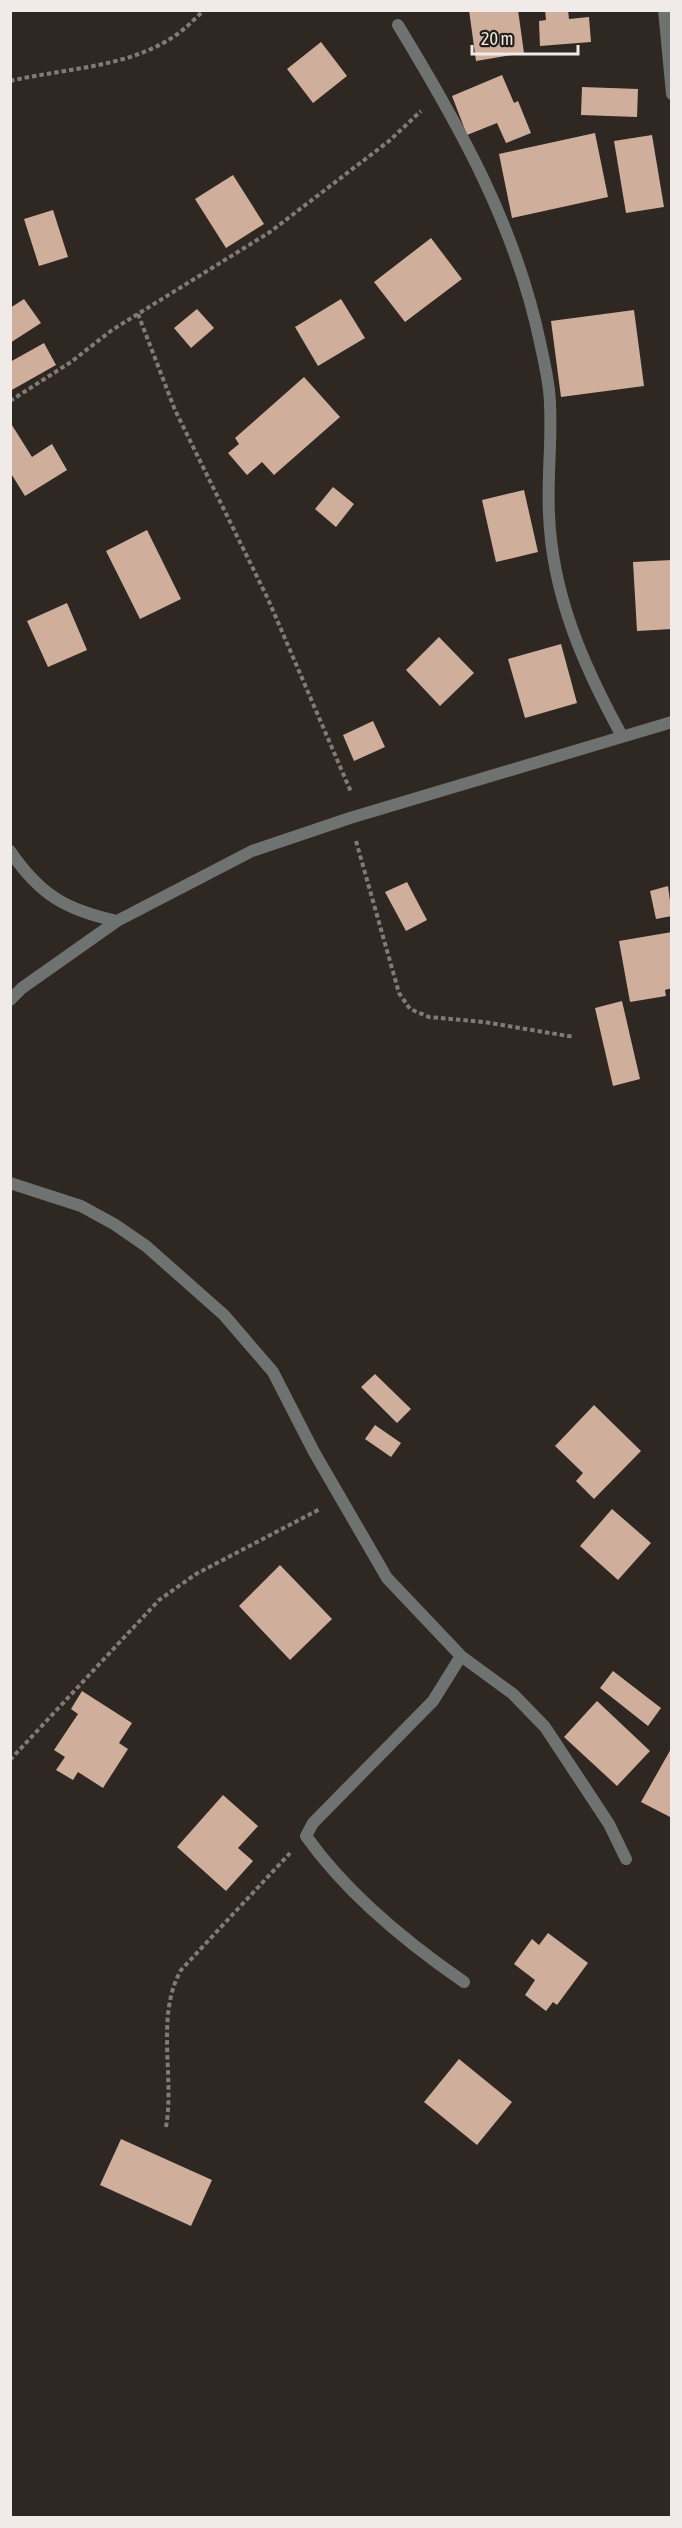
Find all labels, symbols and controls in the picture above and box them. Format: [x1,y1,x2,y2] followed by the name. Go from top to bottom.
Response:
[472,18,578,56] scale bar
[481,28,513,49] text: 20 m

